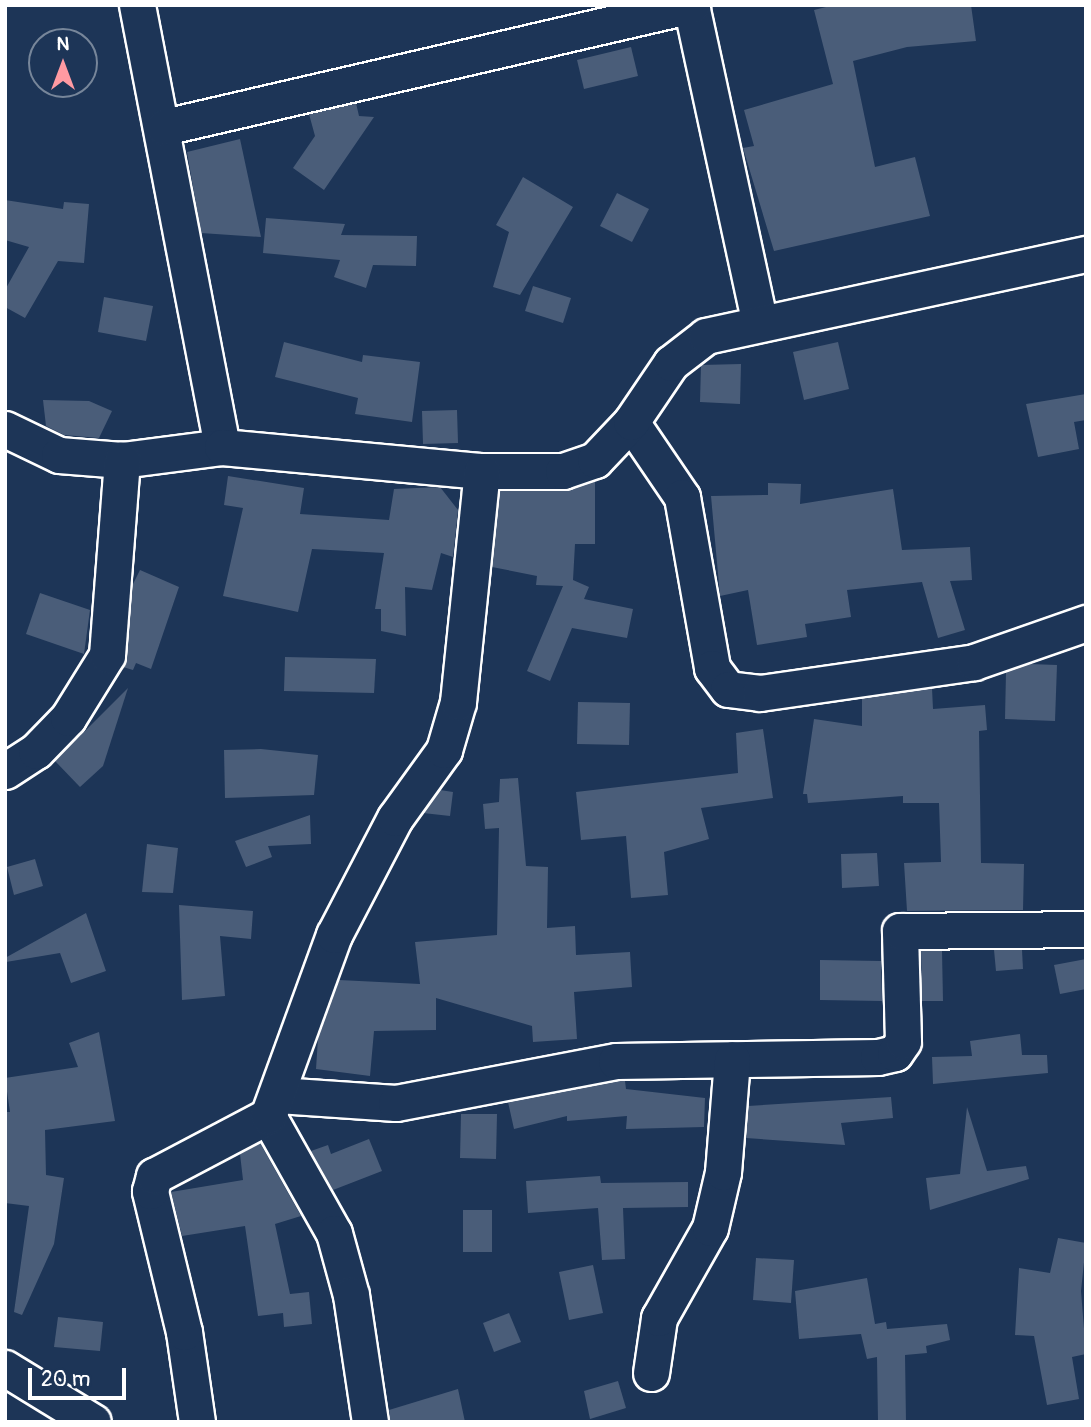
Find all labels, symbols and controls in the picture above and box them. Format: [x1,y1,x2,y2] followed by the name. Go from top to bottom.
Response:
[28,28,98,98] north arrow
[57,32,69,56] text: N
[32,1354,130,1398] scale bar
[41,1366,90,1393] text: 20 m

